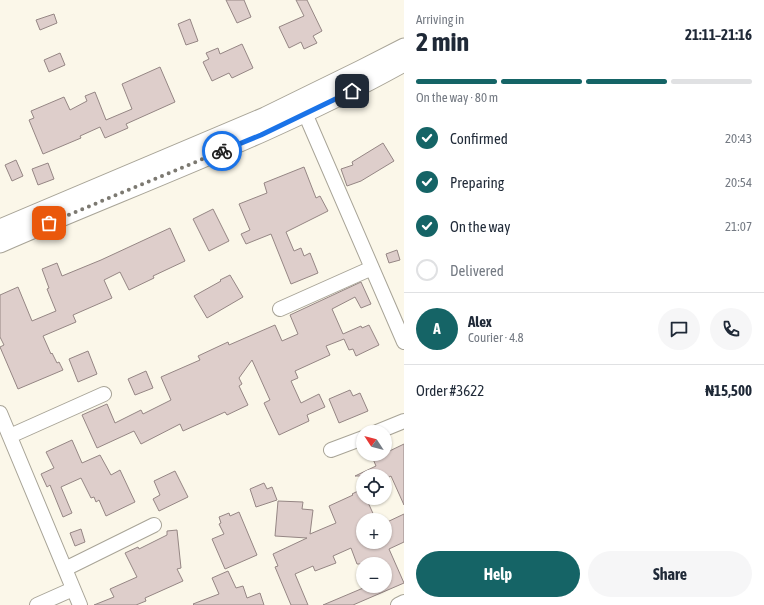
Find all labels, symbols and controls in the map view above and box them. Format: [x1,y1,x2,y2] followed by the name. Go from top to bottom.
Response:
[416,12,464,27] text: Arriving in
[685,26,752,43] text: 21:11–21:16
[416,27,469,57] text: 2 min
[335,74,369,108] pin
[341,80,363,102] icon: home
[416,90,498,105] text: On the way · 80 m
[416,127,438,149] icon: check
[450,130,508,147] text: Confirmed
[202,131,242,171] courier
[725,131,752,146] text: 20:43
[211,140,233,162] icon: bike
[416,171,438,193] icon: check
[450,174,504,191] text: Preparing
[725,175,752,190] text: 20:54
[32,206,66,240] pin
[38,212,60,234] icon: bag
[416,215,438,237] icon: check
[450,218,511,235] text: On the way
[725,219,752,234] text: 21:07
[450,262,504,279] text: Delivered
[658,308,700,350] button: chat
[710,308,752,350] button: phone
[468,313,492,330] text: Alex
[433,320,441,337] text: A
[468,330,524,345] text: Courier · 4.8
[416,382,484,399] text: Order #3622
[705,382,752,399] text: ₦15,500
[356,425,392,461] north arrow
[356,425,392,593] map controls
[356,469,392,505] button: locate
[356,513,392,549] button: +
[416,551,580,597] button: Help
[588,551,752,597] button: Share
[356,557,392,593] button: −

